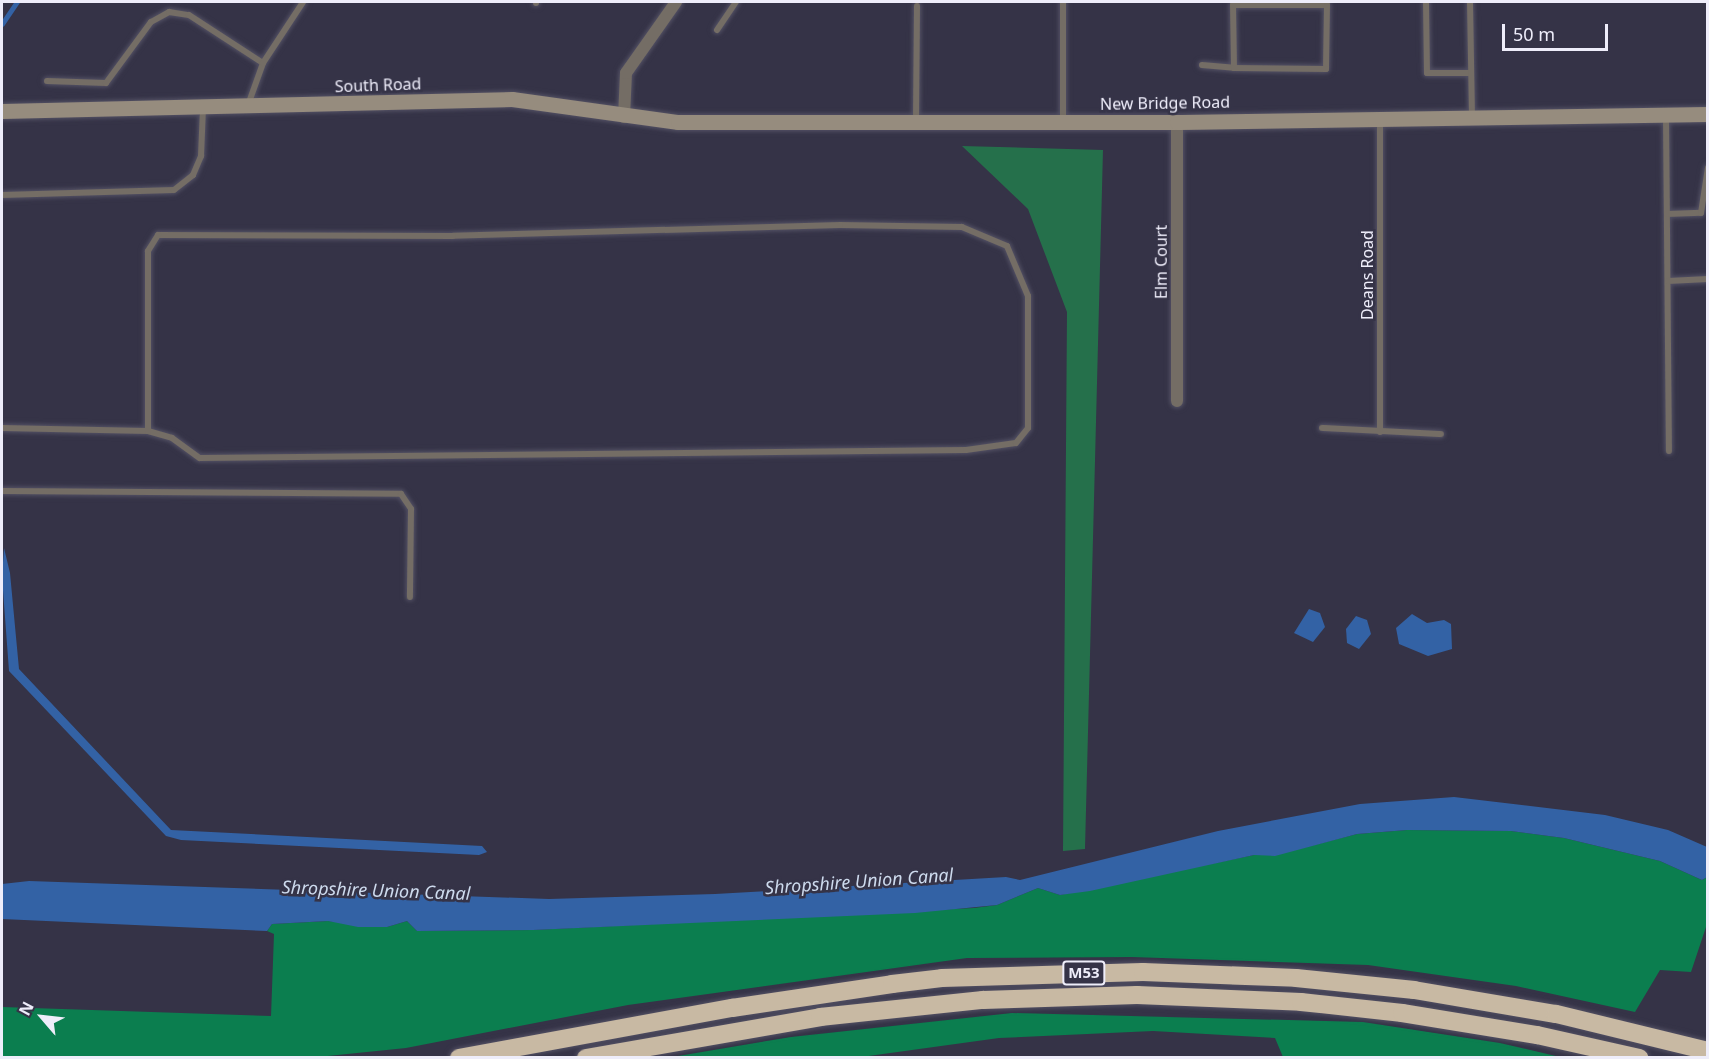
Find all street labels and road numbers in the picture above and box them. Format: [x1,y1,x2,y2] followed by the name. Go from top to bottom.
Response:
[334,74,422,96] street label: South Road
[1100,92,1230,114] street label: New Bridge Road
[1151,225,1171,299] street label: Elm Court
[1357,230,1377,320] street label: Deans Road
[1062,961,1106,985] road number: M53

